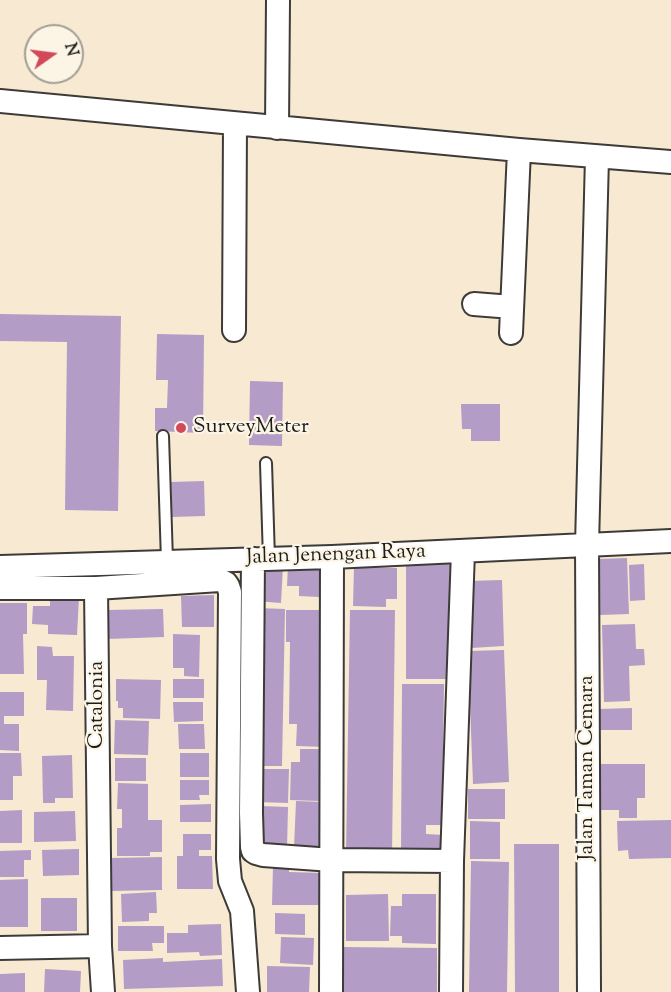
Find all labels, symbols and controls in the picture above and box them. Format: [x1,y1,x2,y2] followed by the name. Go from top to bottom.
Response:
[24,24,84,84] north arrow
[57,41,83,59] text: N
[193,415,309,441] place label: SurveyMeter
[174,421,188,435] marker: SurveyMeter
[246,540,426,572] street label: Jalan Jenengan Raya
[85,661,111,749] street label: Catalonia
[575,675,601,861] street label: Jalan Taman Cemara

